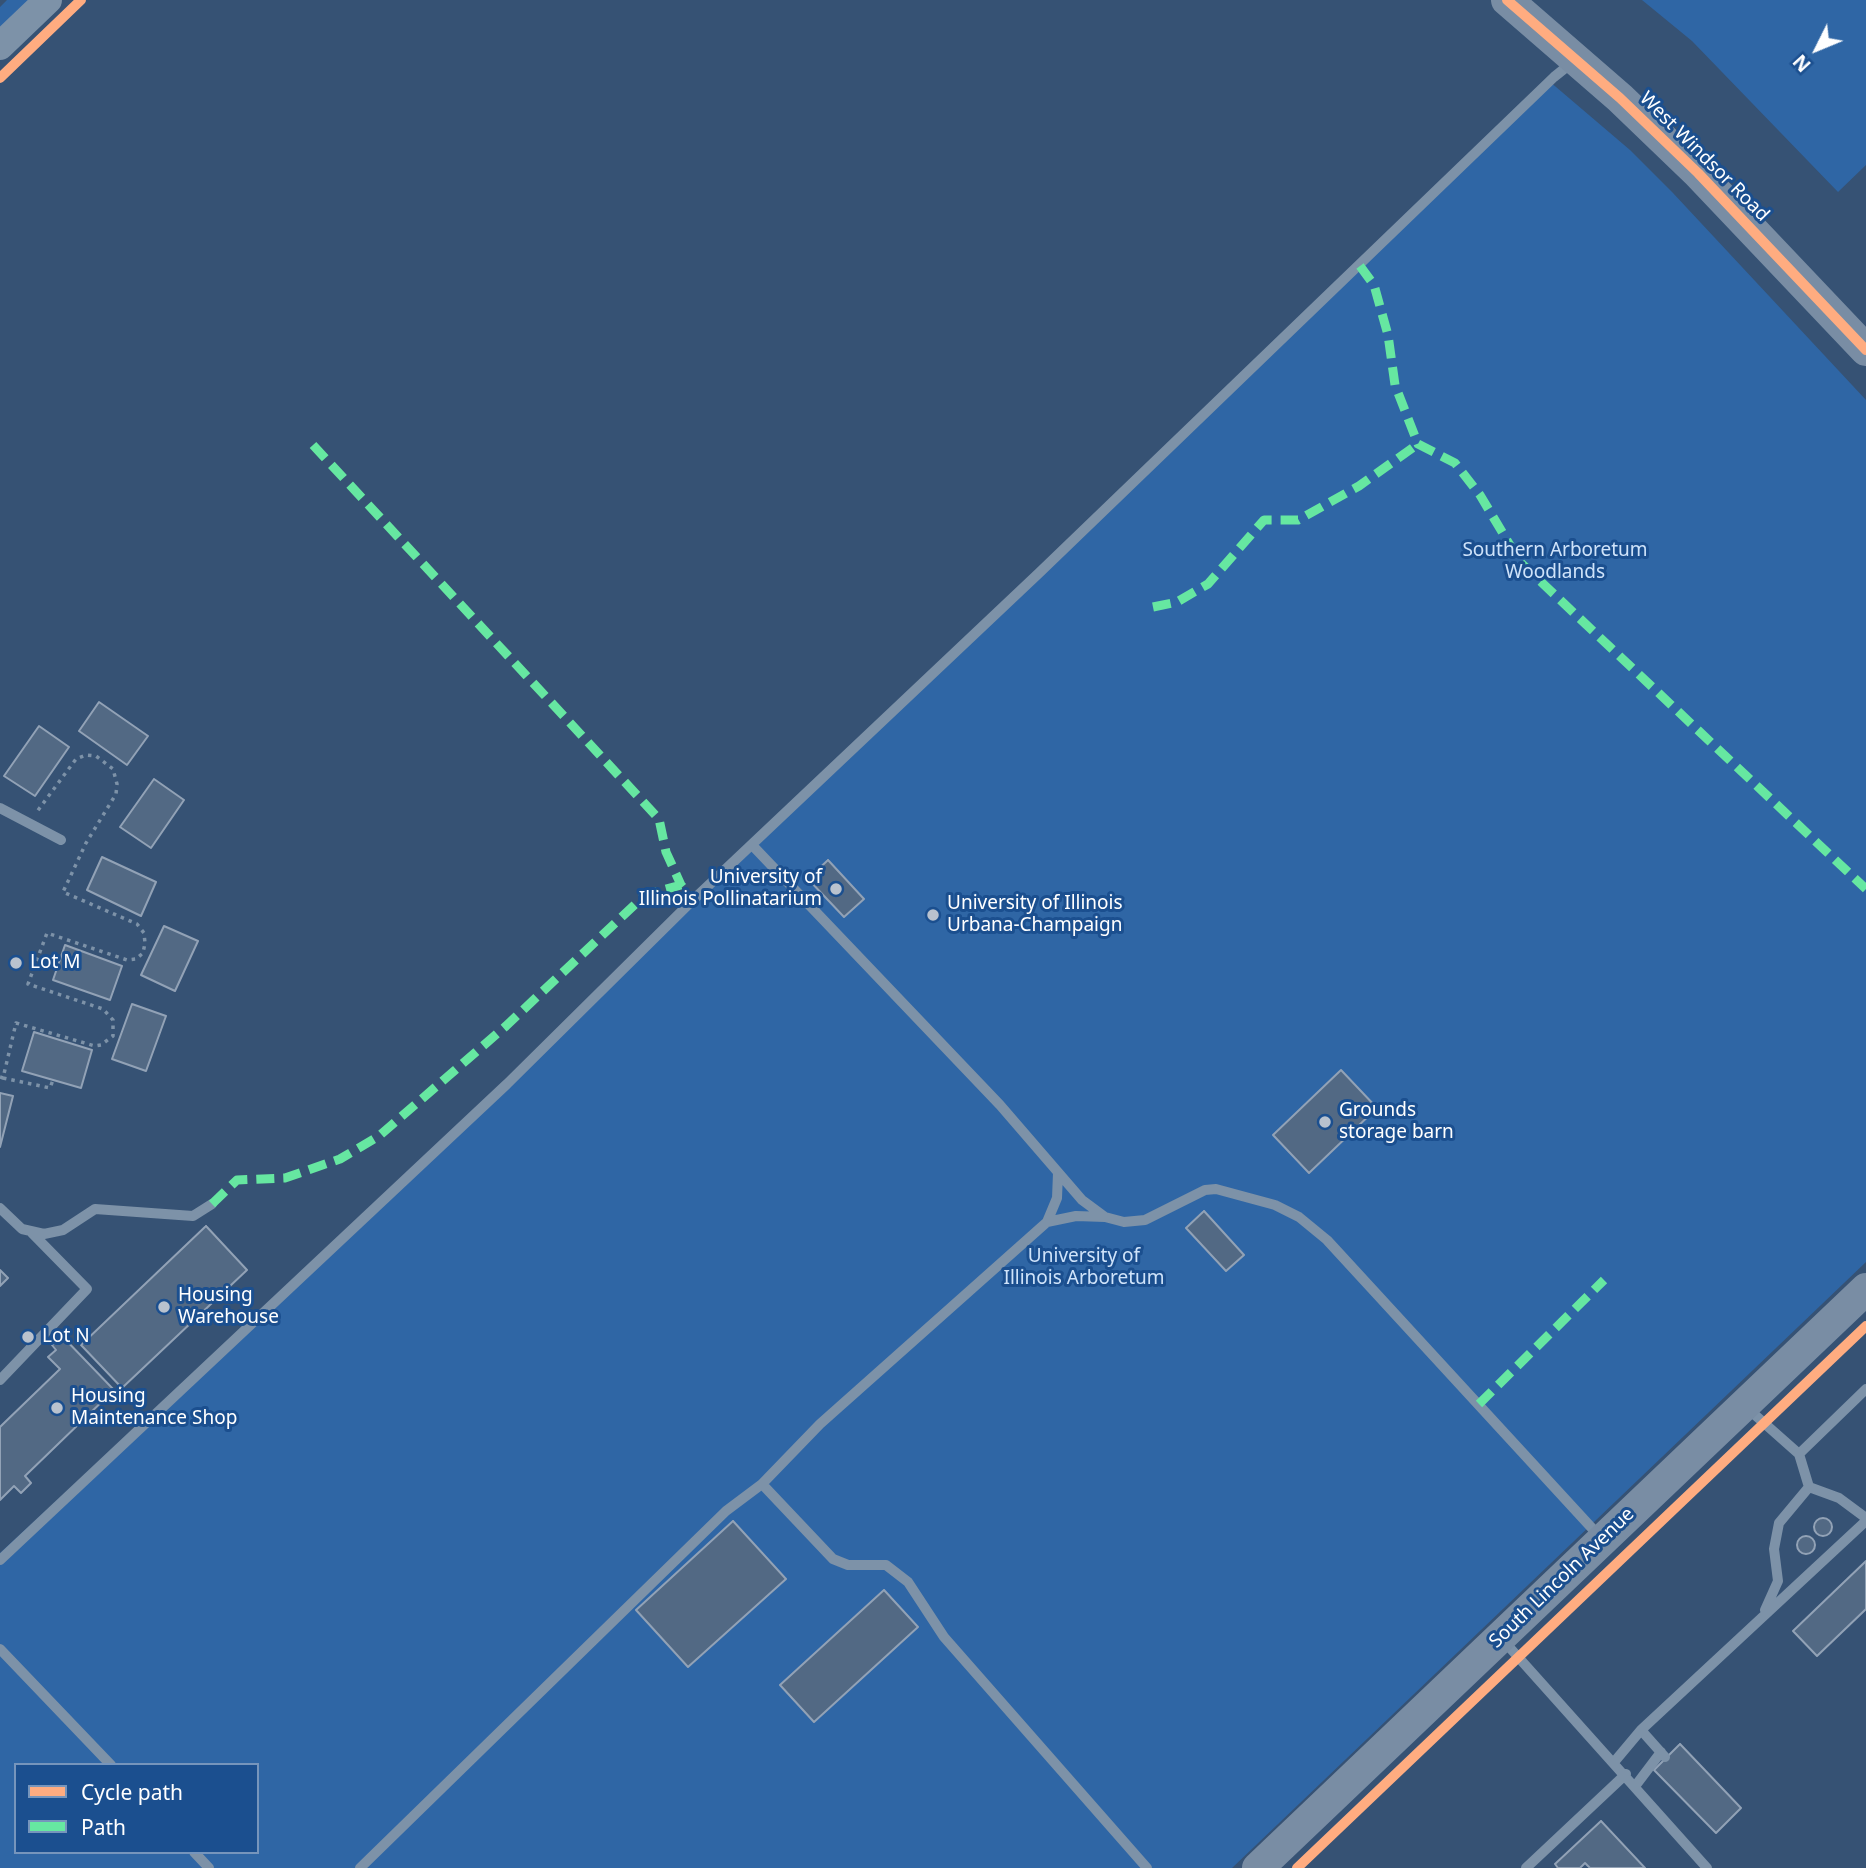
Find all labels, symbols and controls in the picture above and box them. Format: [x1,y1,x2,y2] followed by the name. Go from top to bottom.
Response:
[1782,14,1852,84] north arrow
[1787,49,1816,78] text: N
[1634,87,1774,227] street label: West Windsor Road
[1462,540,1648,584] park label: Southern Arboretum Woodlands
[639,867,822,911] place label: University of Illinois Pollinatarium
[828,881,844,897] marker: University of Illinois Pollinatarium
[947,893,1123,937] place label: University of Illinois Urbana-Champaign
[925,907,941,923] marker: University of Illinois Urbana-Champaign
[30,952,80,974] place label: Lot M
[8,955,24,971] marker: Lot M
[1339,1100,1454,1144] place label: Grounds storage barn
[1317,1114,1333,1130] marker: Grounds storage barn
[1003,1246,1165,1290] park label: University of Illinois Arboretum
[178,1285,279,1329] place label: Housing Warehouse
[156,1299,172,1315] marker: Housing Warehouse
[42,1326,90,1348] place label: Lot N
[20,1329,36,1345] marker: Lot N
[71,1386,237,1430] place label: Housing Maintenance Shop
[49,1400,65,1416] marker: Housing Maintenance Shop
[1485,1503,1639,1653] street label: South Lincoln Avenue
[14,1763,259,1854] legend
[81,1778,183,1806] text: Cycle path
[81,1813,126,1841] text: Path

